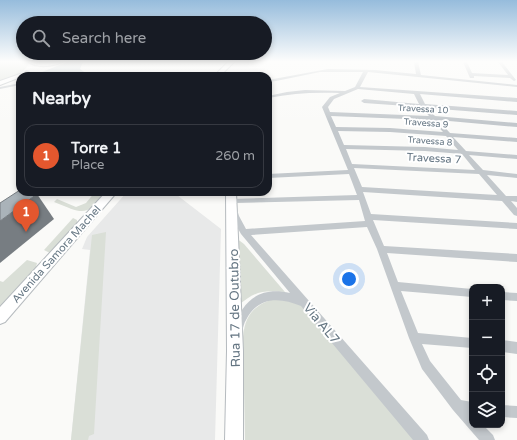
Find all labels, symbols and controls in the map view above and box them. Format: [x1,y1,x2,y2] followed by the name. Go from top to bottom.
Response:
[16,16,272,60] search box
[30,27,52,49] icon: search
[62,29,146,47] text: Search here
[32,88,91,109] text: Nearby
[397,103,449,116] street label: Travessa 10
[403,116,449,131] street label: Travessa 9
[407,134,453,149] street label: Travessa 8
[71,139,121,157] text: Torre 1
[42,148,50,164] text: 1
[215,148,255,164] text: 260 m
[406,151,462,166] street label: Travessa 7
[71,157,104,173] text: Place
[13,199,39,232] pin: 1
[9,203,104,306] street label: Avenida Samora Machel
[226,248,244,367] street label: Rua 17 de Outubro
[339,269,359,289] your location
[469,284,505,428] map controls
[469,284,505,320] button: +
[300,300,343,347] street label: Via AL7
[469,320,505,356] button: −
[469,356,505,392] button: locate
[469,392,505,428] button: layers

